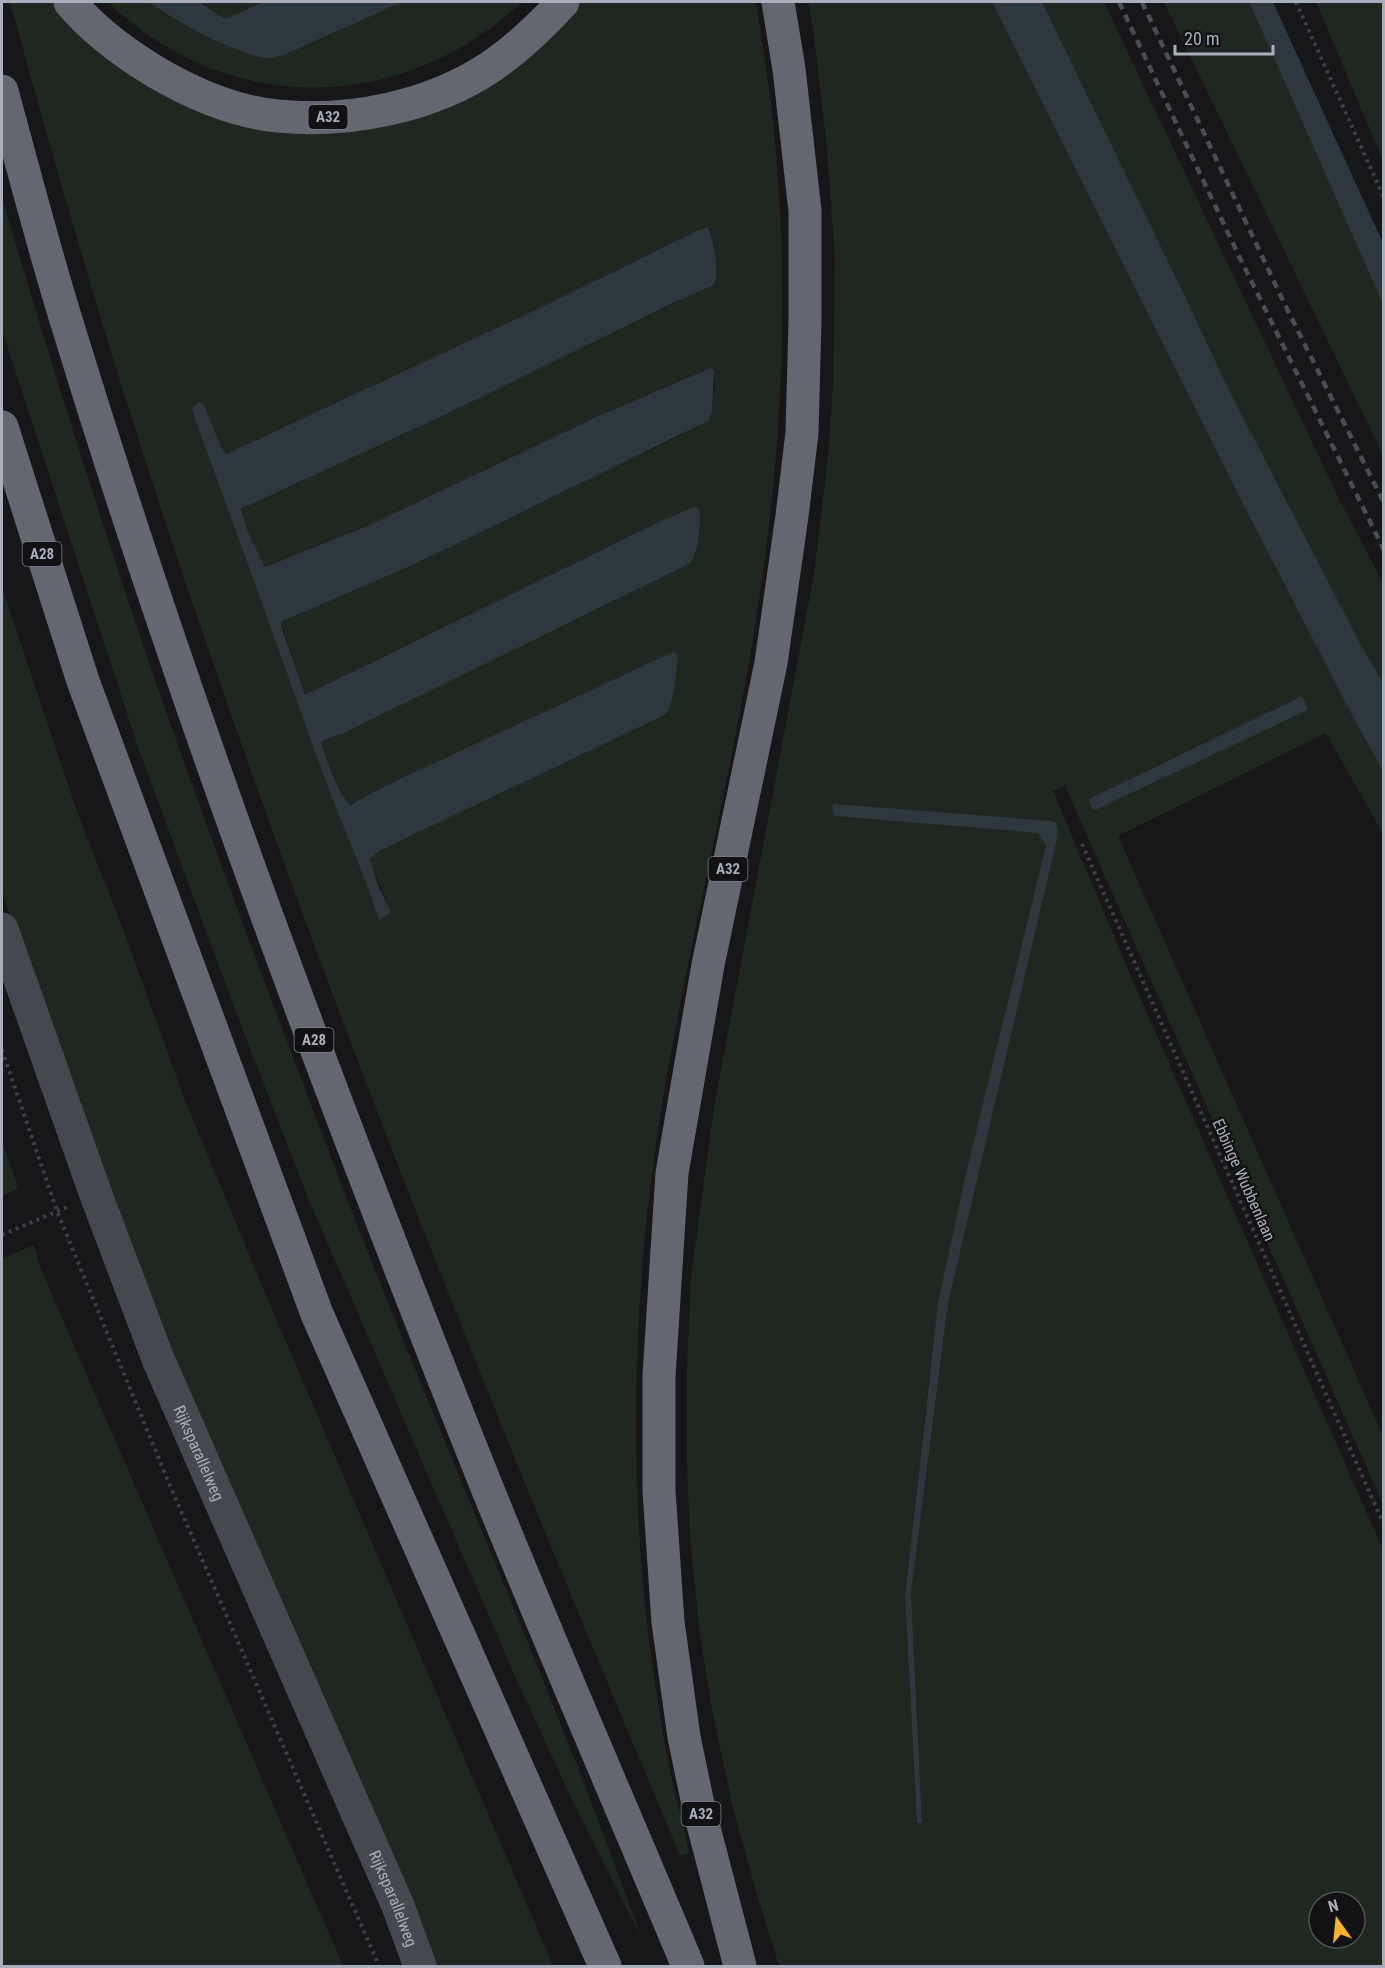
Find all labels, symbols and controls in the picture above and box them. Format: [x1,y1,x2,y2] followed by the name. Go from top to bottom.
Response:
[1175,18,1272,56] scale bar
[1184,28,1219,49] text: 20 m
[308,105,348,129] road number: A32
[22,542,62,566] road number: A28
[708,857,748,881] road number: A32
[294,1028,334,1052] road number: A28
[1209,1116,1279,1244] street label: Ebbinge Wubbenlaan
[170,1402,228,1504] street label: Rijksparallelweg
[682,1802,720,1826] road number: A32
[365,1847,422,1949] street label: Rijksparallelweg
[1307,1890,1367,1950] north arrow
[1326,1896,1340,1916] text: N

